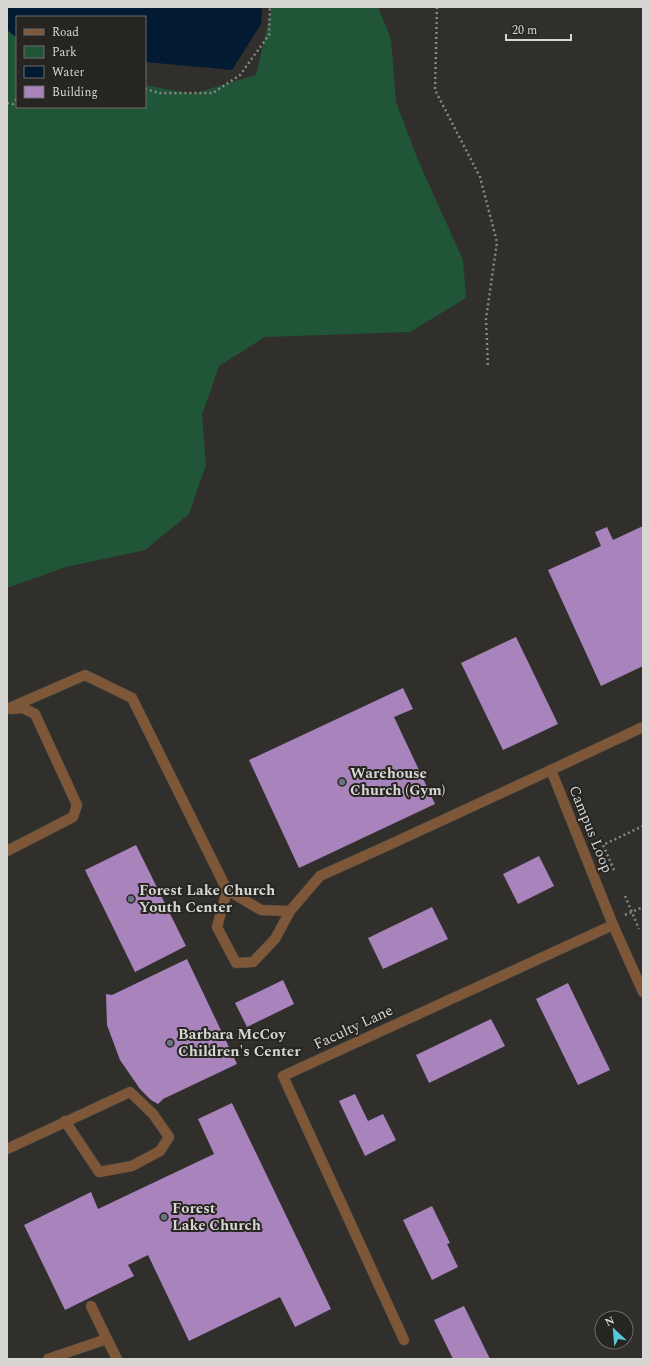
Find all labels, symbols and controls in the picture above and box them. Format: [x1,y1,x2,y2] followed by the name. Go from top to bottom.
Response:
[16,16,146,108] legend
[506,16,571,42] scale bar
[512,21,537,40] text: 20 m
[52,23,79,42] text: Road
[52,43,77,62] text: Park
[52,63,84,82] text: Water
[52,83,98,102] text: Building
[350,762,445,802] place label: Warehouse Church (Gym)
[337,777,347,787] marker: Warehouse Church (Gym)
[563,782,619,876] street label: Campus Loop
[139,879,275,919] place label: Forest Lake Church Youth Center
[126,894,136,904] marker: Forest Lake Church Youth Center
[310,999,397,1056] street label: Faculty Lane
[178,1023,301,1063] place label: Barbara McCoy Children's Center
[165,1038,175,1048] marker: Barbara McCoy Children's Center
[172,1197,261,1237] place label: Forest Lake Church
[159,1212,169,1222] marker: Forest Lake Church
[594,1310,634,1350] north arrow
[602,1312,618,1331] text: N

